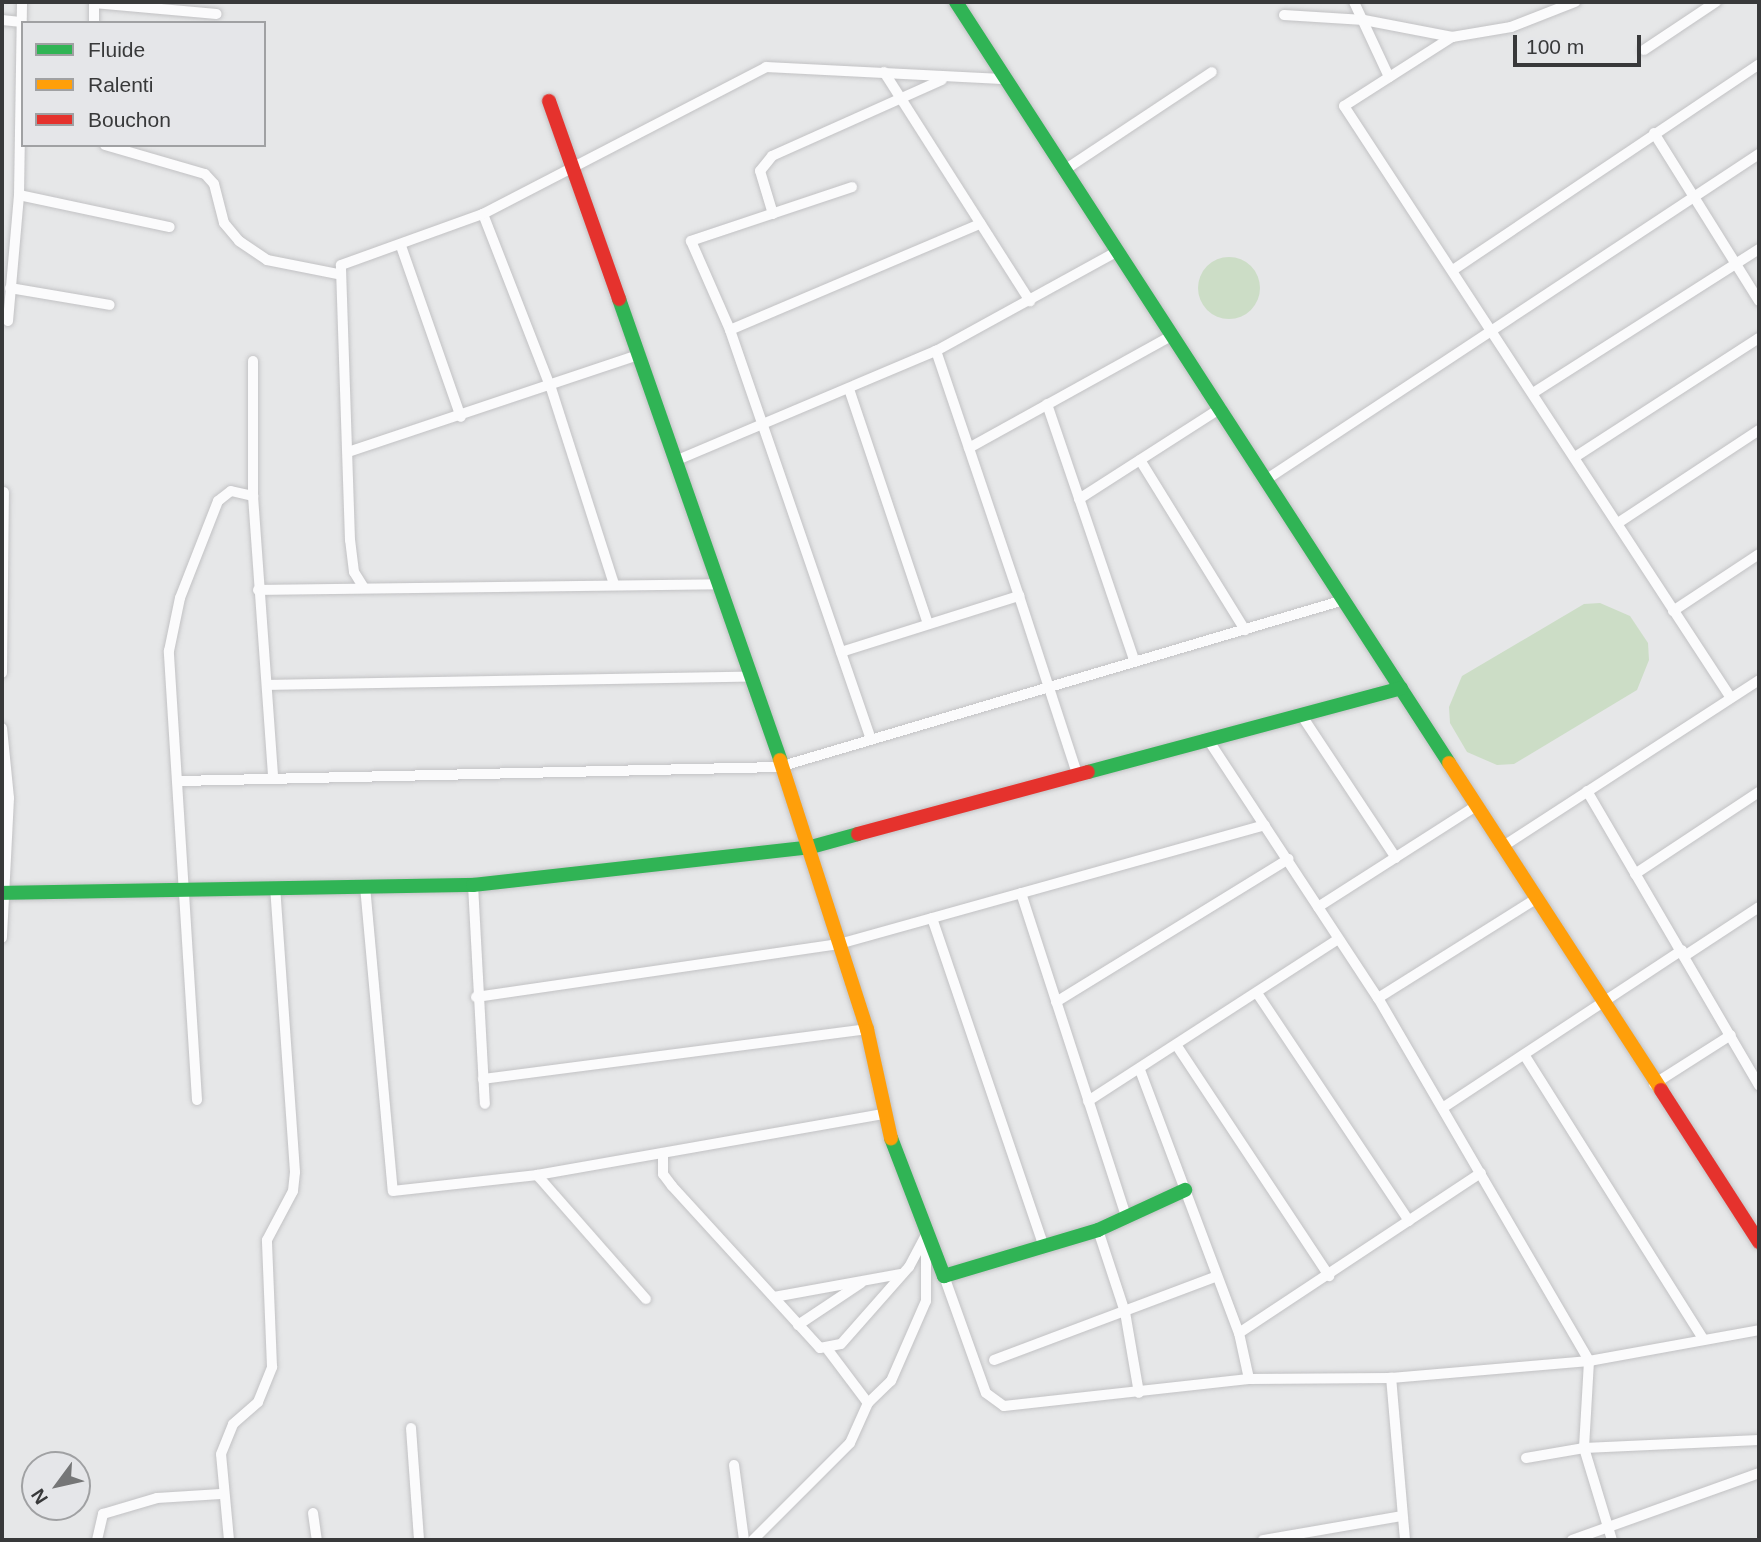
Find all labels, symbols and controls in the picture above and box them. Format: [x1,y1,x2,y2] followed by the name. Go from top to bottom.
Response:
[21,21,266,147] legend
[1516,21,1644,65] scale bar
[1526,35,1584,58] text: 100 m
[88,38,145,61] text: Fluide
[88,73,153,96] text: Ralenti
[88,108,171,131] text: Bouchon
[21,1451,91,1521] north arrow
[27,1485,52,1508] text: N

